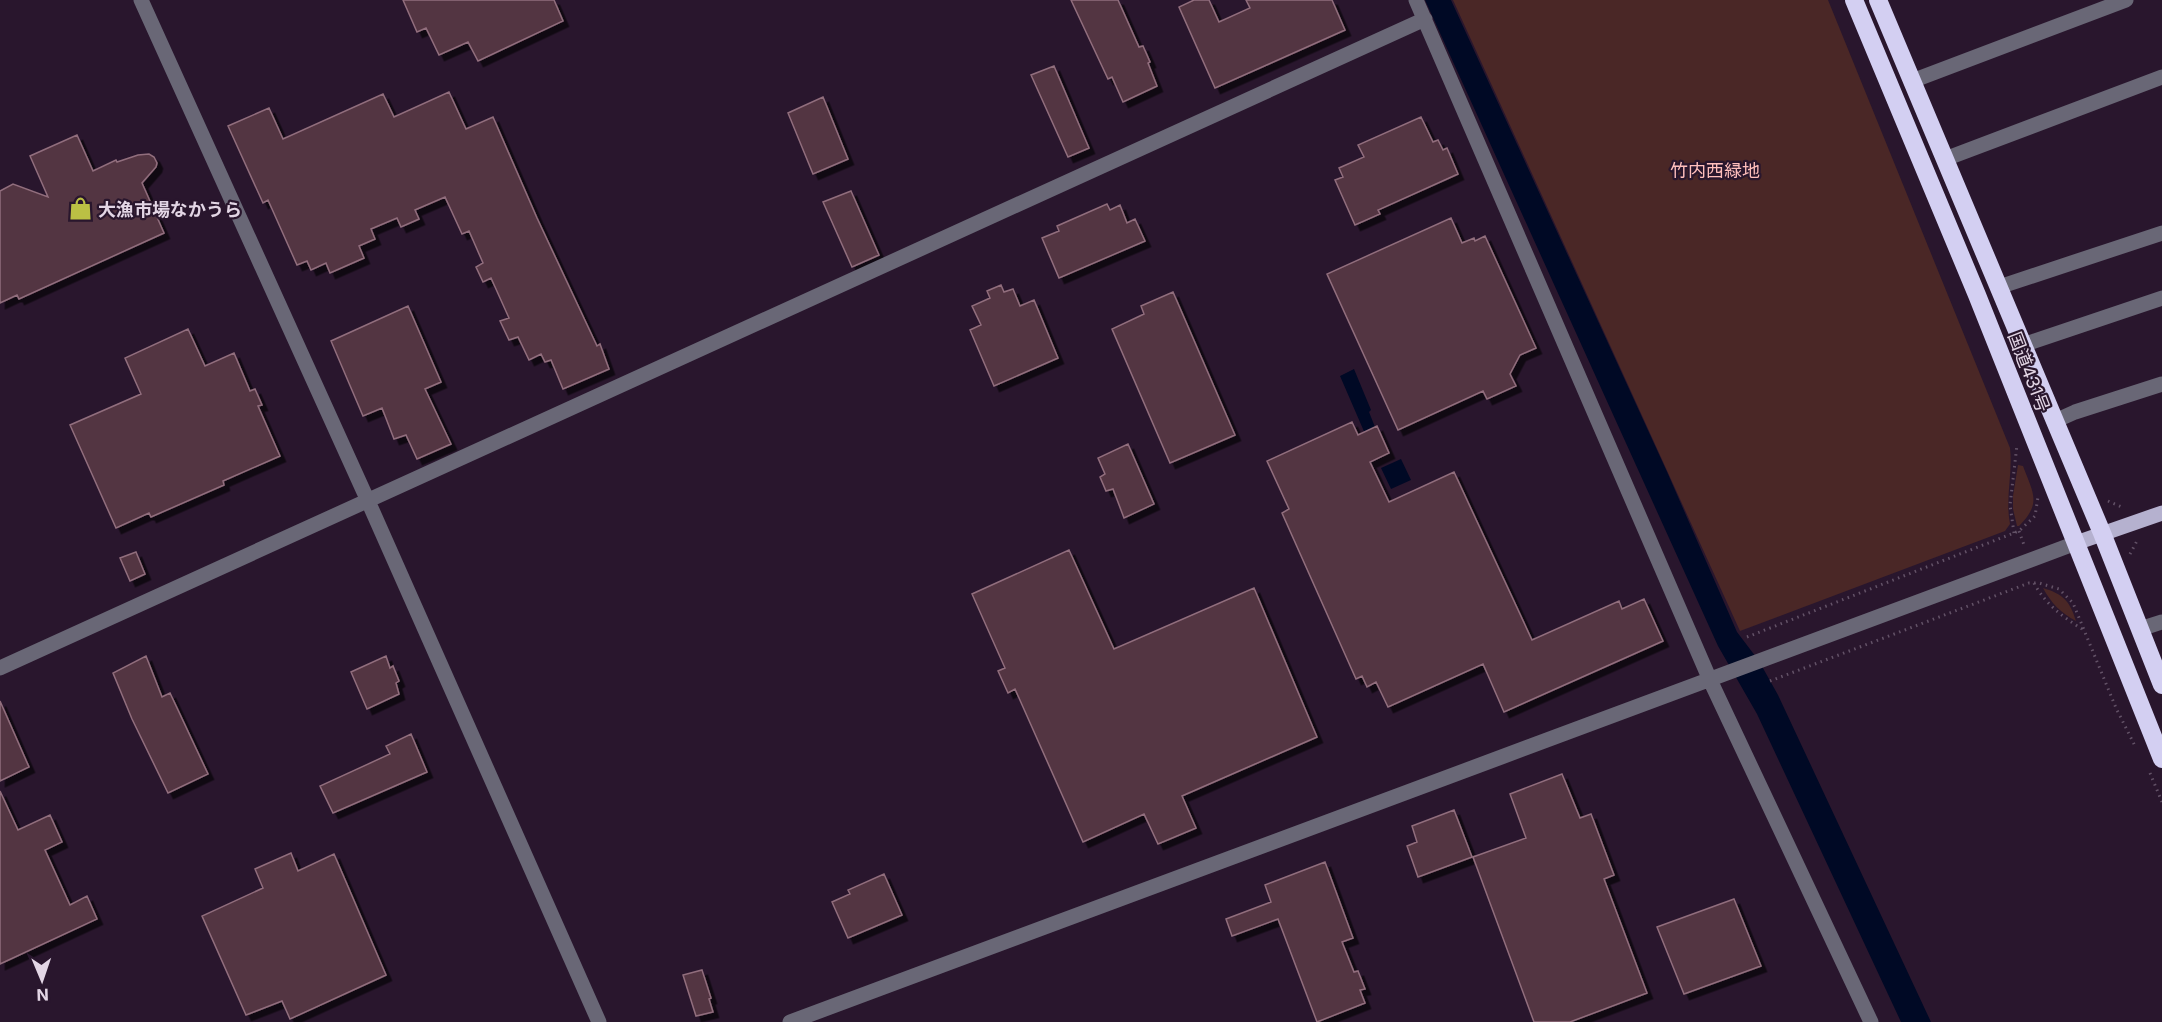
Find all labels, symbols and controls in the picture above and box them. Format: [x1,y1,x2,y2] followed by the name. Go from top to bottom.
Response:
[1670,160,1760,181] park label: 竹内西緑地
[67,196,93,222] shop icon: 大漁市場なかうら
[98,199,242,220] place label: 大漁市場なかうら
[2004,329,2054,415] street label: 国道431号
[12,950,72,1010] north arrow
[36,985,49,1005] text: N

